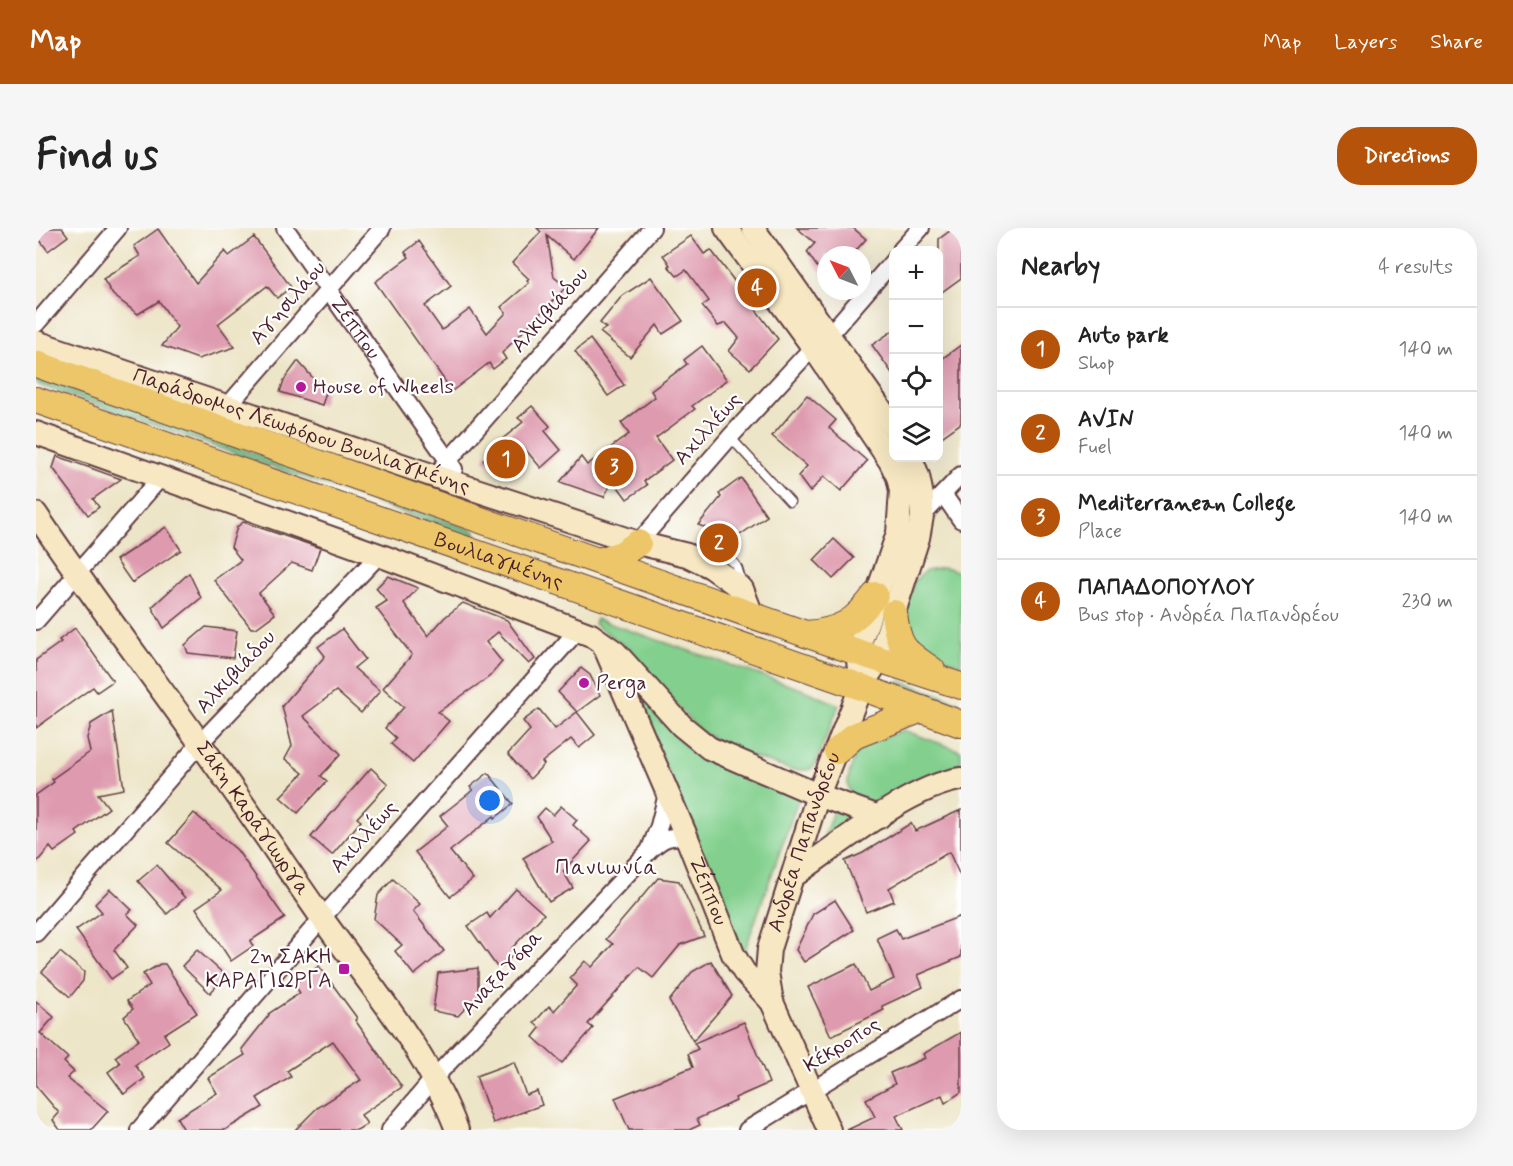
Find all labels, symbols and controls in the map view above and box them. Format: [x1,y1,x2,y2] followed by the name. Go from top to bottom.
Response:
[30,24,81,61] text: Map
[1263,28,1301,56] text: Map
[1334,28,1397,56] text: Layers
[1430,28,1483,56] text: Share
[1337,127,1477,185] button: Directions
[36,129,158,184] text: Find us
[817,246,871,300] north arrow
[889,246,943,462] map controls
[889,246,943,300] button: +
[1021,250,1100,284] text: Nearby
[1378,254,1453,281] text: 4 results
[244,255,332,351] street label: Αγησιλάου
[505,261,595,359] street label: Αλκιβιάδου
[738,266,776,310] pin: 4
[323,291,387,365] street label: Ζέππου
[889,300,943,354] button: −
[1078,322,1169,350] text: Auto park
[1036,336,1045,363] text: 1
[1399,336,1453,363] text: 140 m
[1078,350,1115,377] text: Shop
[889,354,943,408] button: locate
[129,362,474,501] street label: Παράδρομος Λεωφόρου Βουλιαγμένης
[313,373,454,401] place label: House of Wheels
[294,380,308,394] marker: House of Wheels
[667,386,748,471] street label: Αχιλλέως
[1078,406,1134,434] text: AVIN
[889,408,943,462] button: layers
[1036,420,1045,447] text: 2
[1399,420,1453,447] text: 140 m
[1078,434,1112,461] text: Fuel
[486,436,526,482] pin: 1
[594,444,634,490] pin: 3
[1078,490,1295,518] text: Mediterranean College
[1036,504,1045,531] text: 3
[1399,504,1453,531] text: 140 m
[1078,518,1122,545] text: Place
[700,520,738,566] pin: 2
[431,526,567,596] street label: Βουλιαγμένης
[1078,574,1255,602] text: ΠΑΠΑΔΟΠΟΥΛΟΥ
[1035,588,1046,615] text: 4
[1401,588,1453,615] text: 230 m
[1078,602,1339,629] text: Bus stop · Ανδρέα Παπανδρέου
[190,624,282,720] street label: Αλκιβιάδου
[596,669,646,698] place label: Perga
[577,676,591,690] marker: Perga
[189,736,316,901] street label: Σάκη Καράγιωργα
[761,748,848,936] street label: Ανδρέα Παπανδρέου
[475,786,504,815] your location
[323,794,404,879] street label: Αχιλλέως
[682,853,734,929] street label: Ζέππου
[555,854,659,882] district label: Πανιωνία
[455,924,549,1022] street label: Αναξαγόρα
[205,943,332,995] place label: 2η ΣΑΚΗ ΚΑΡΑΓΙΩΡΓΑ
[337,962,351,976] marker: 2η ΣΑΚΗ ΚΑΡΑΓΙΩΡΓΑ
[798,1010,886,1079] street label: Κέκροπος

